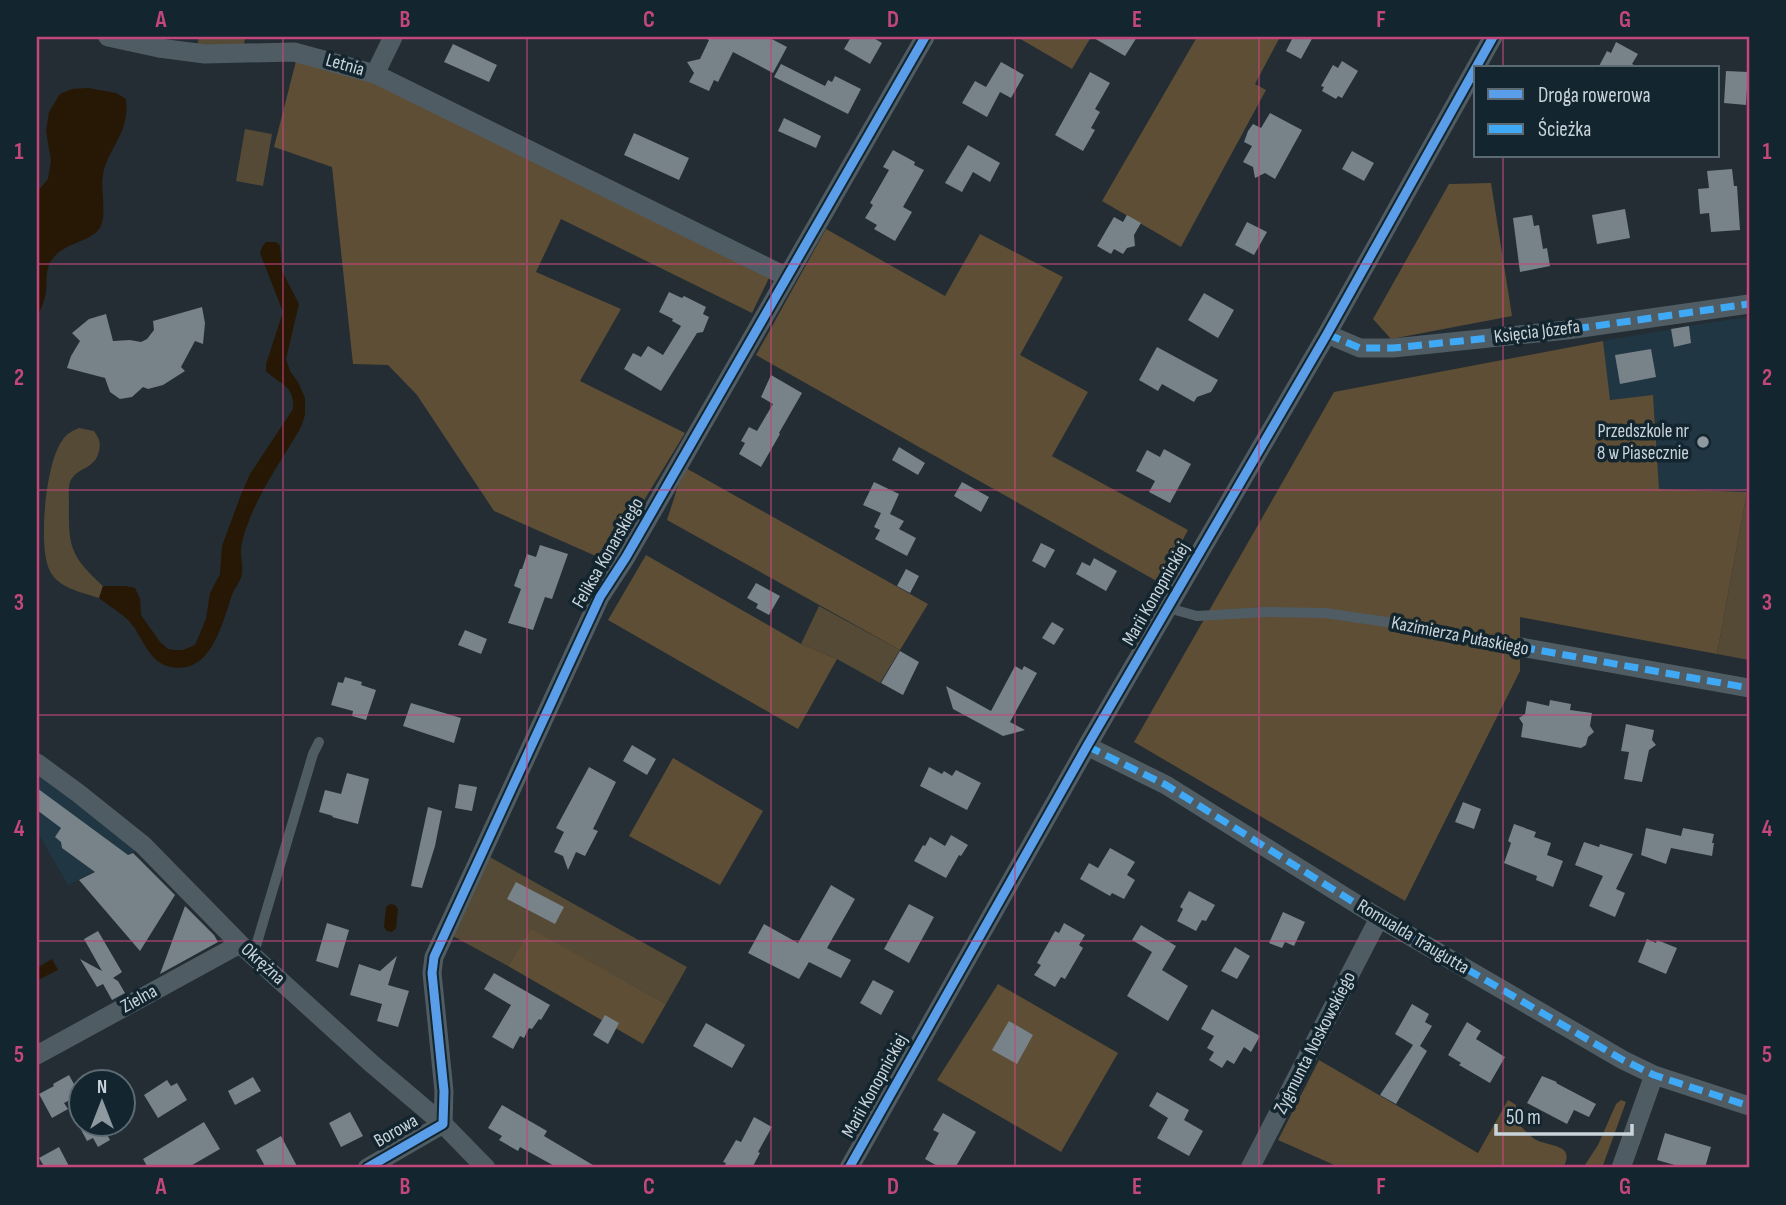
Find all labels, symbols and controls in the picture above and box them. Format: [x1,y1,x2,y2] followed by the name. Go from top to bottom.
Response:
[155,6,168,34] text: A
[400,6,411,34] text: B
[643,6,655,34] text: C
[887,6,899,34] text: D
[1132,6,1142,34] text: E
[1376,6,1386,34] text: F
[1619,6,1631,34] text: G
[323,49,367,81] street label: Letnia
[1474,66,1720,158] legend
[1538,83,1651,108] text: Droga rowerowa
[1538,117,1591,142] text: Ścieżka
[14,138,24,166] text: 1
[1762,138,1772,166] text: 1
[1493,315,1581,349] street label: Księcia Józefa
[14,364,24,392] text: 2
[1762,364,1772,392] text: 2
[1597,420,1690,465] place label: Przedszkole nr 8 w Piasecznie
[1695,434,1711,450] marker: Przedszkole nr 8 w Piasecznie
[567,494,649,612] street label: Feliksa Konarskiego
[1117,538,1195,650] street label: Marii Konopnickiej
[14,589,24,617] text: 3
[1762,589,1772,617] text: 3
[1389,611,1531,661] street label: Kazimierza Pułaskiego
[14,815,25,843] text: 4
[1762,815,1773,843] text: 4
[1353,895,1473,979] street label: Romualda Traugutta
[236,938,290,990] street label: Okrężna
[1269,968,1361,1118] street label: Zygmunta Noskowskiego
[117,980,161,1018] street label: Zielna
[837,1030,913,1142] street label: Marii Konopnickiej
[14,1041,24,1069] text: 5
[1762,1041,1772,1069] text: 5
[66,1068,136,1138] north arrow
[97,1076,107,1099] text: N
[1496,1093,1632,1137] scale bar
[1506,1105,1541,1130] text: 50 m
[370,1109,422,1153] street label: Borowa
[155,1173,168,1201] text: A
[400,1173,411,1201] text: B
[643,1173,655,1201] text: C
[887,1173,899,1201] text: D
[1132,1173,1142,1201] text: E
[1376,1173,1386,1201] text: F
[1619,1173,1631,1201] text: G

